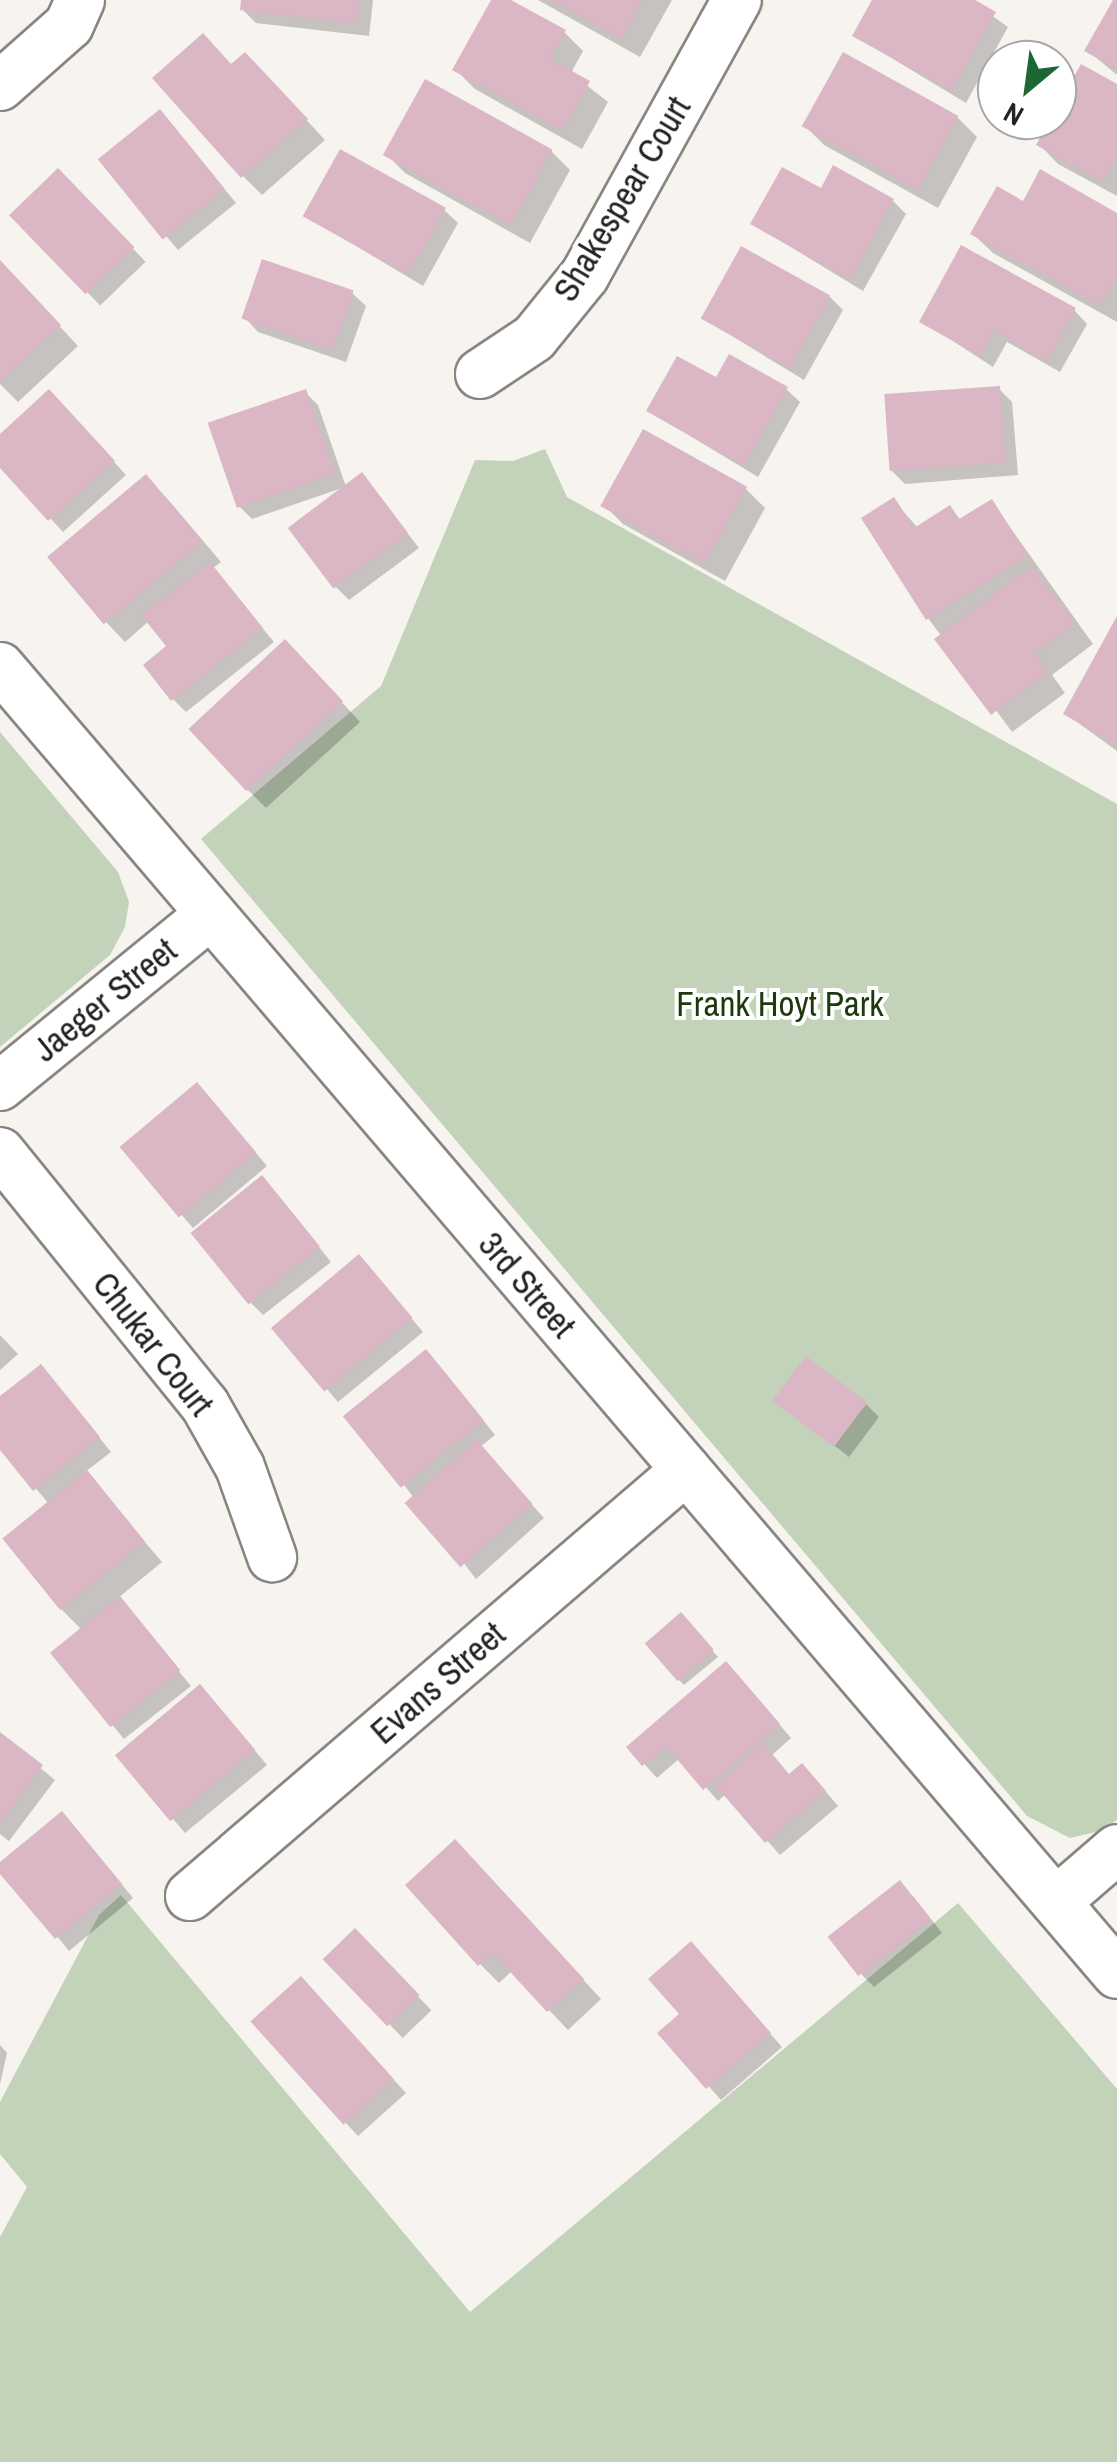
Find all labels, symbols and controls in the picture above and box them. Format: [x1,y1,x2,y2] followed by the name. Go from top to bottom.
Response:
[977,40,1077,140] north arrow
[544,89,700,309] street label: Shakespear Court
[997,94,1030,135] text: N
[25,929,185,1071] street label: Jaeger Street
[676,983,884,1025] park label: Frank Hoyt Park
[470,1224,584,1346] street label: 3rd Street
[84,1264,222,1424] street label: Chukar Court
[362,1613,514,1753] street label: Evans Street

